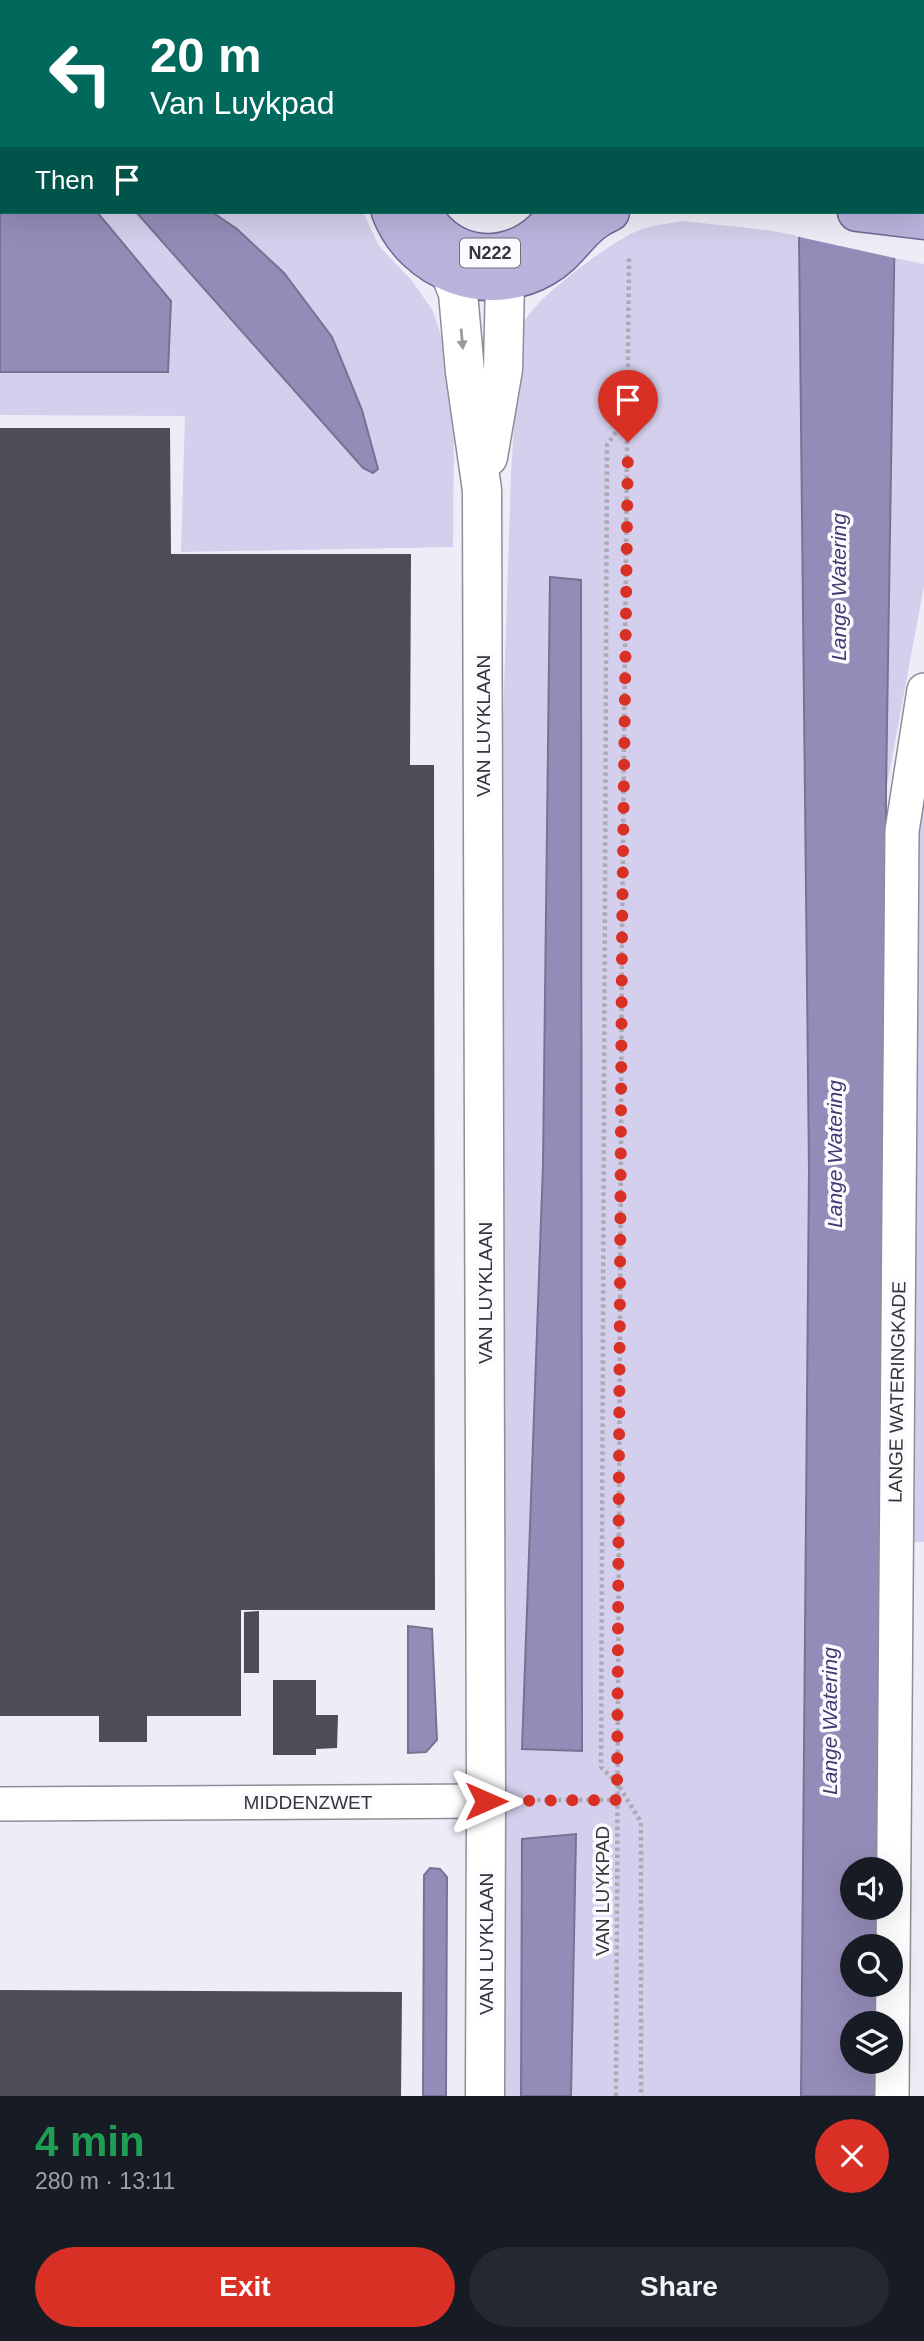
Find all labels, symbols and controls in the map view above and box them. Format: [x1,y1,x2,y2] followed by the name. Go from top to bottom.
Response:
[35,28,126,119] icon: left
[150,28,262,82] text: 20 m
[150,85,334,121] text: Van Luykpad
[108,161,146,199] icon: arrive
[35,165,94,195] text: Then
[460,239,520,268] road number: N222
[457,329,468,351] one-way arrow
[598,370,658,442] pin
[609,381,647,419] icon: arrive
[827,513,850,661] water label: Lange Watering
[473,655,494,797] street label: VAN LUYKLAAN
[823,1080,846,1228] water label: Lange Watering
[475,1222,496,1364] street label: VAN LUYKLAAN
[885,1281,909,1503] street label: LANGE WATERINGKADE
[818,1647,841,1795] water label: Lange Watering
[449,1764,523,1838] position arrow
[244,1792,373,1813] street label: MIDDENZWET
[592,1826,613,1956] street label: VAN LUYKPAD
[840,1857,903,2074] map controls
[840,1857,903,1920] button: sound
[476,1873,497,2015] street label: VAN LUYKLAAN
[840,1934,903,1997] button: search
[840,2011,903,2074] button: layers
[35,2118,145,2165] text: 4 min
[815,2119,889,2193] button: close
[35,2168,175,2194] text: 280 m · 13:11
[35,2247,455,2327] button: Exit
[469,2247,889,2327] button: Share

